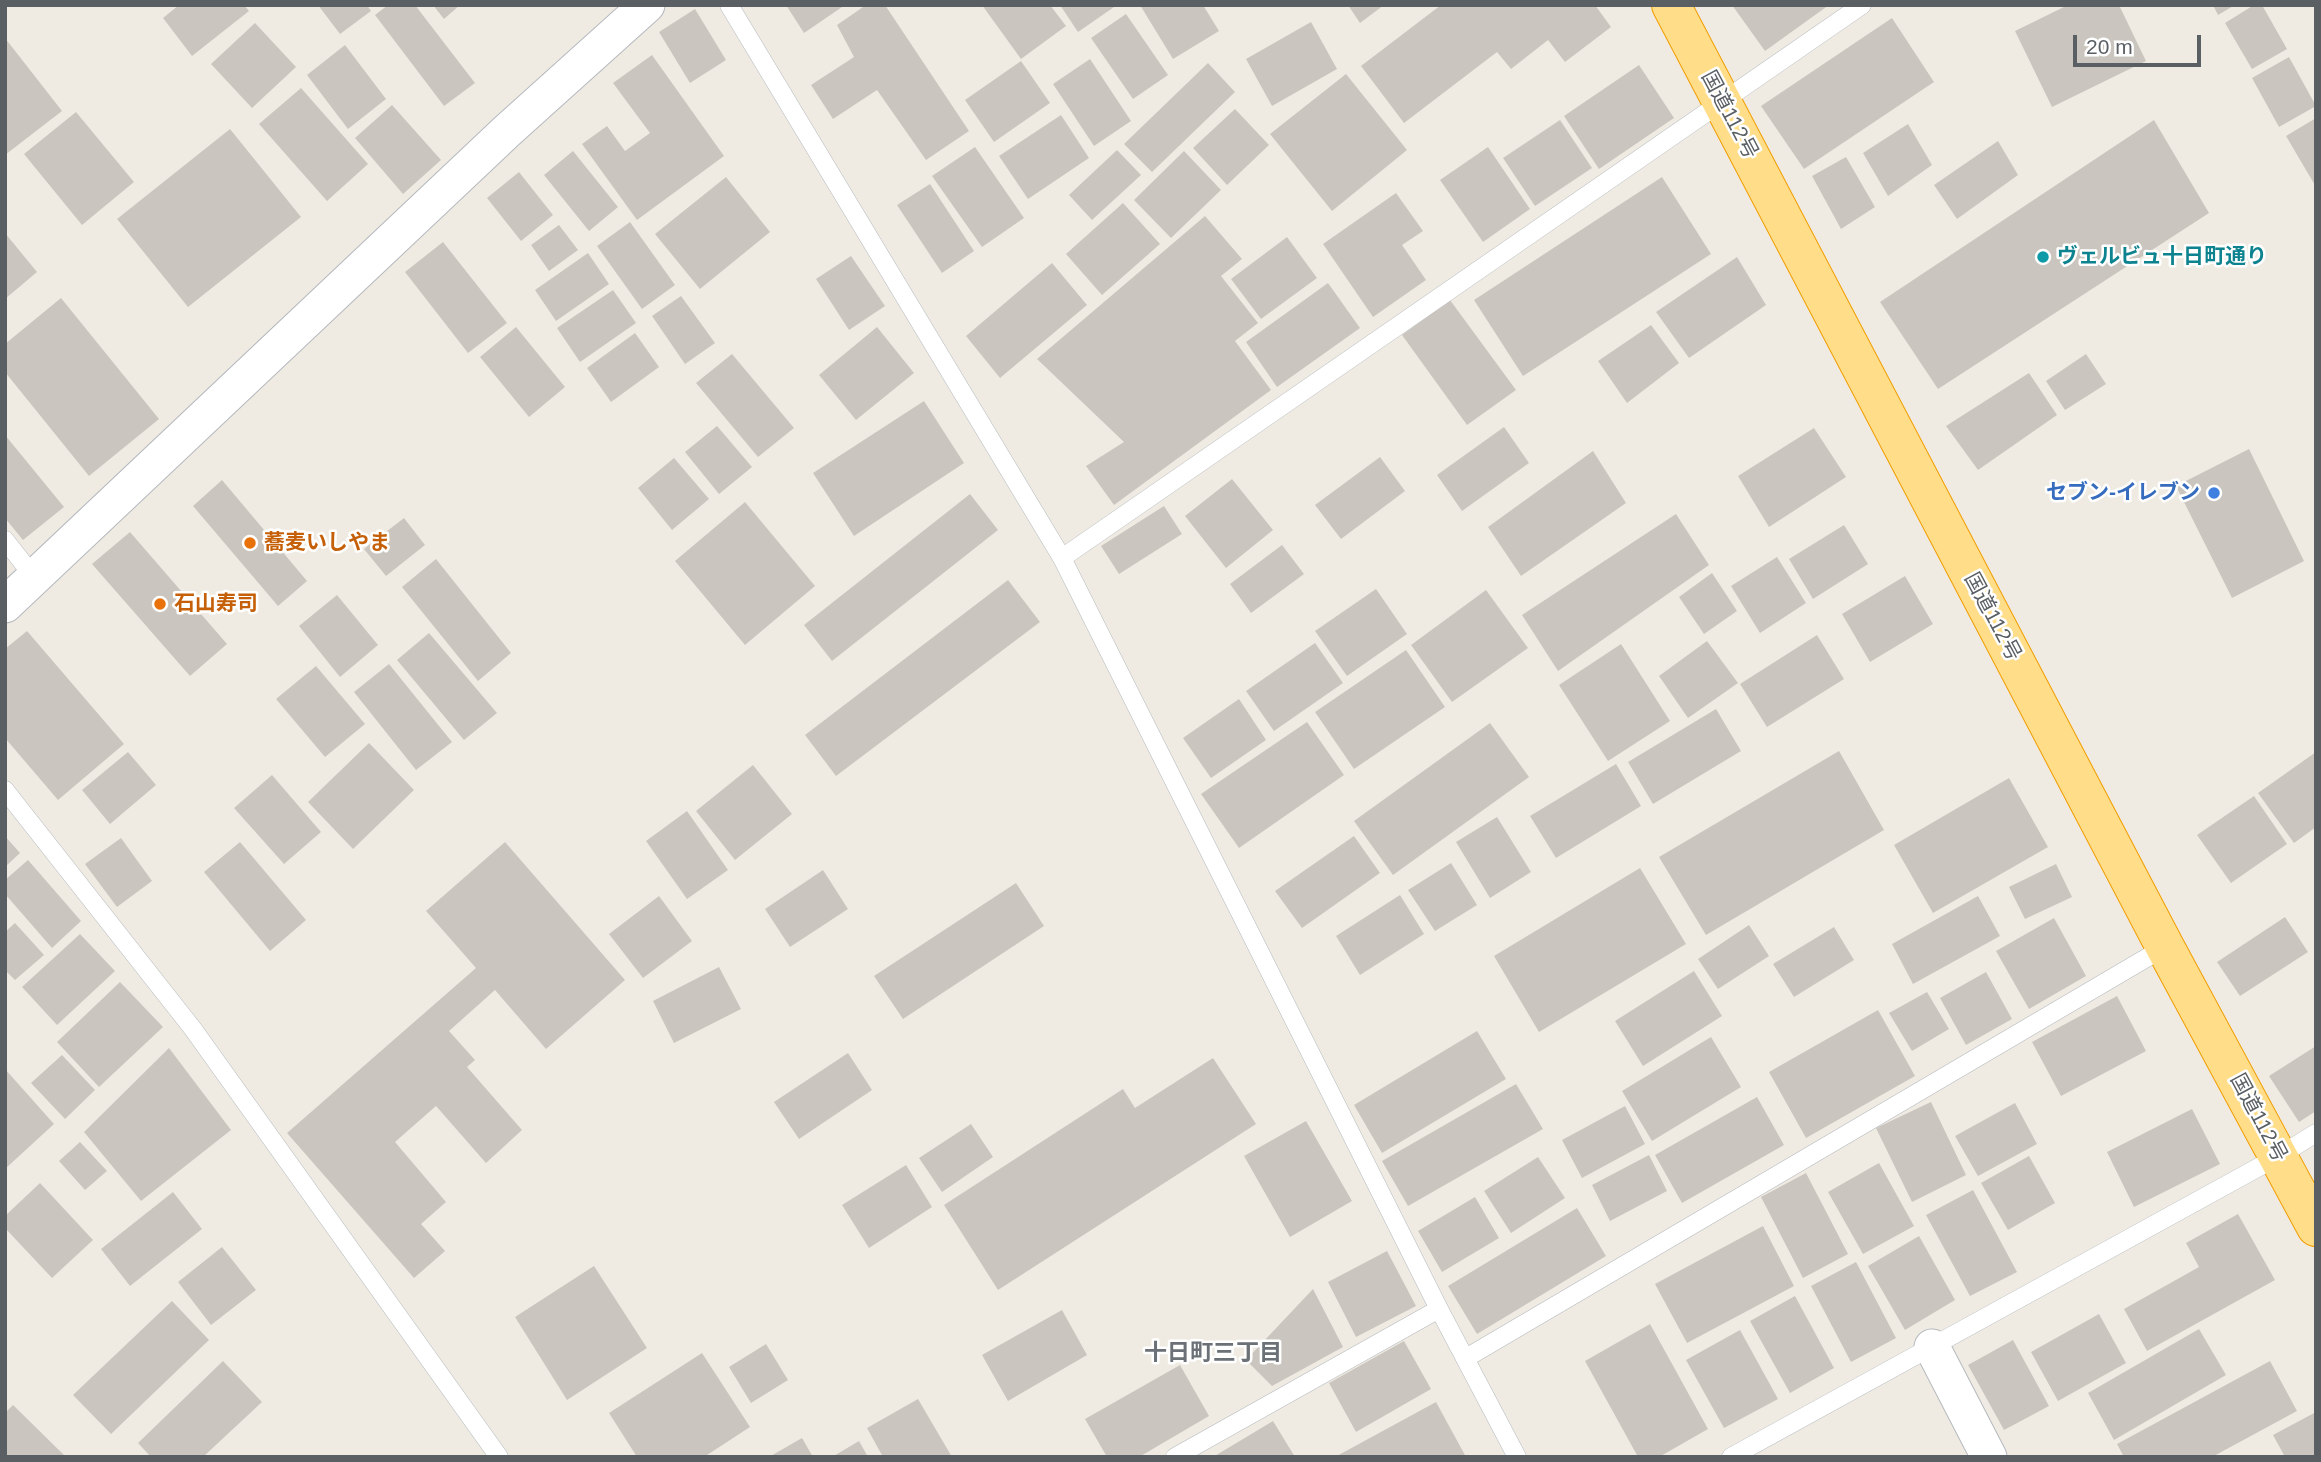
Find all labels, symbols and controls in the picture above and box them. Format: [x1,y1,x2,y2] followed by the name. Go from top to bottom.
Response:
[2076,21,2204,65] scale bar
[2086,35,2133,58] text: 20 m
[1695,66,1763,164] street label: 国道112号
[2057,244,2267,270] place label: ヴェルビュ十日町通り
[2035,249,2051,265] marker: ヴェルビュ十日町通り
[2046,480,2200,506] place label: セブン-イレブン
[2206,485,2222,501] marker: セブン-イレブン
[264,530,390,556] place label: 蕎麦いしやま
[242,535,258,551] marker: 蕎麦いしやま
[1958,568,2026,666] street label: 国道112号
[174,591,258,617] place label: 石山寿司
[152,596,168,612] marker: 石山寿司
[2224,1069,2292,1167] street label: 国道112号
[1144,1340,1282,1368] district label: 十日町三丁目

